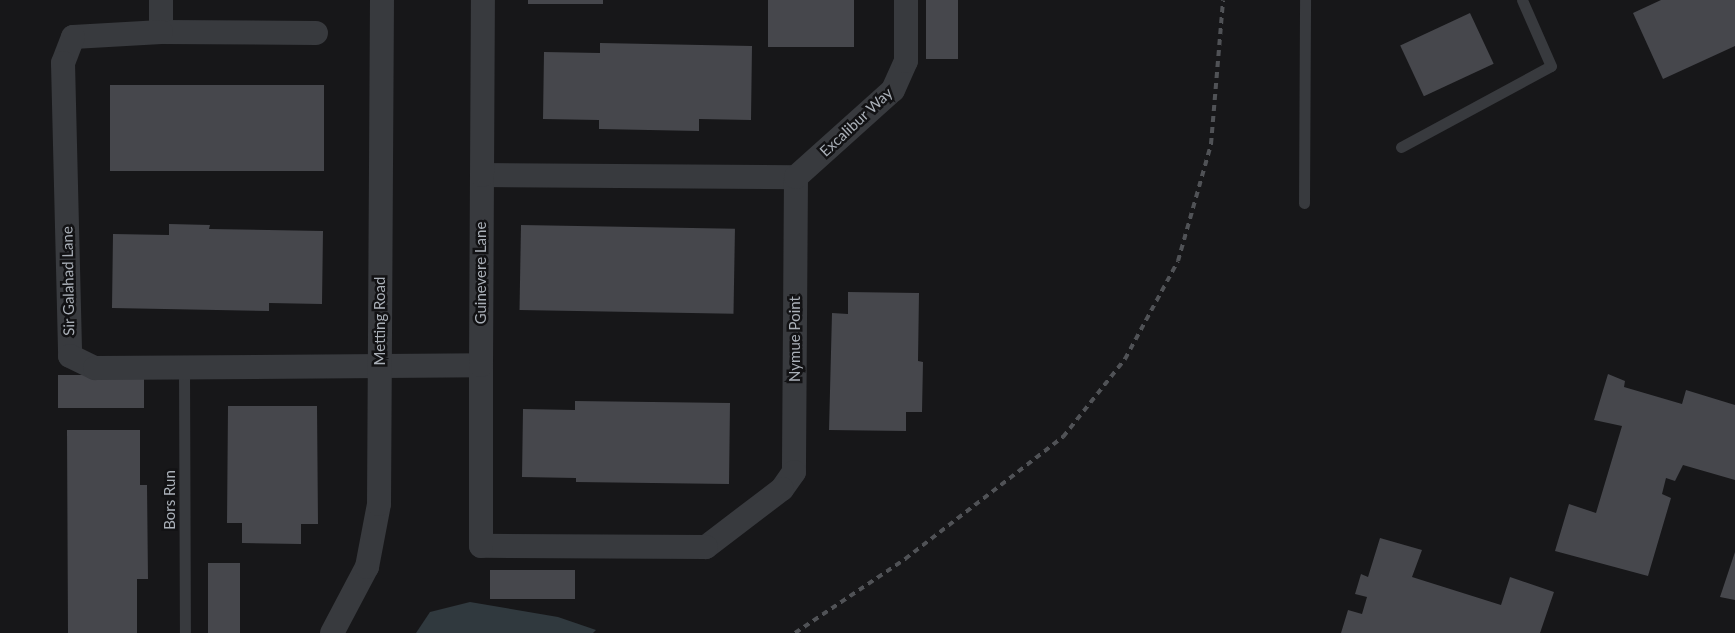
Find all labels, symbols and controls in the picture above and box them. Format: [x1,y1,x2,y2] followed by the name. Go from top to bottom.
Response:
[816,84,896,160] street label: Excalibur Way
[472,222,490,324] street label: Guinevere Lane
[58,226,78,336] street label: Sir Galahad Lane
[371,277,389,365] street label: Metting Road
[786,296,804,382] street label: Nymue Point
[161,470,179,530] street label: Bors Run

